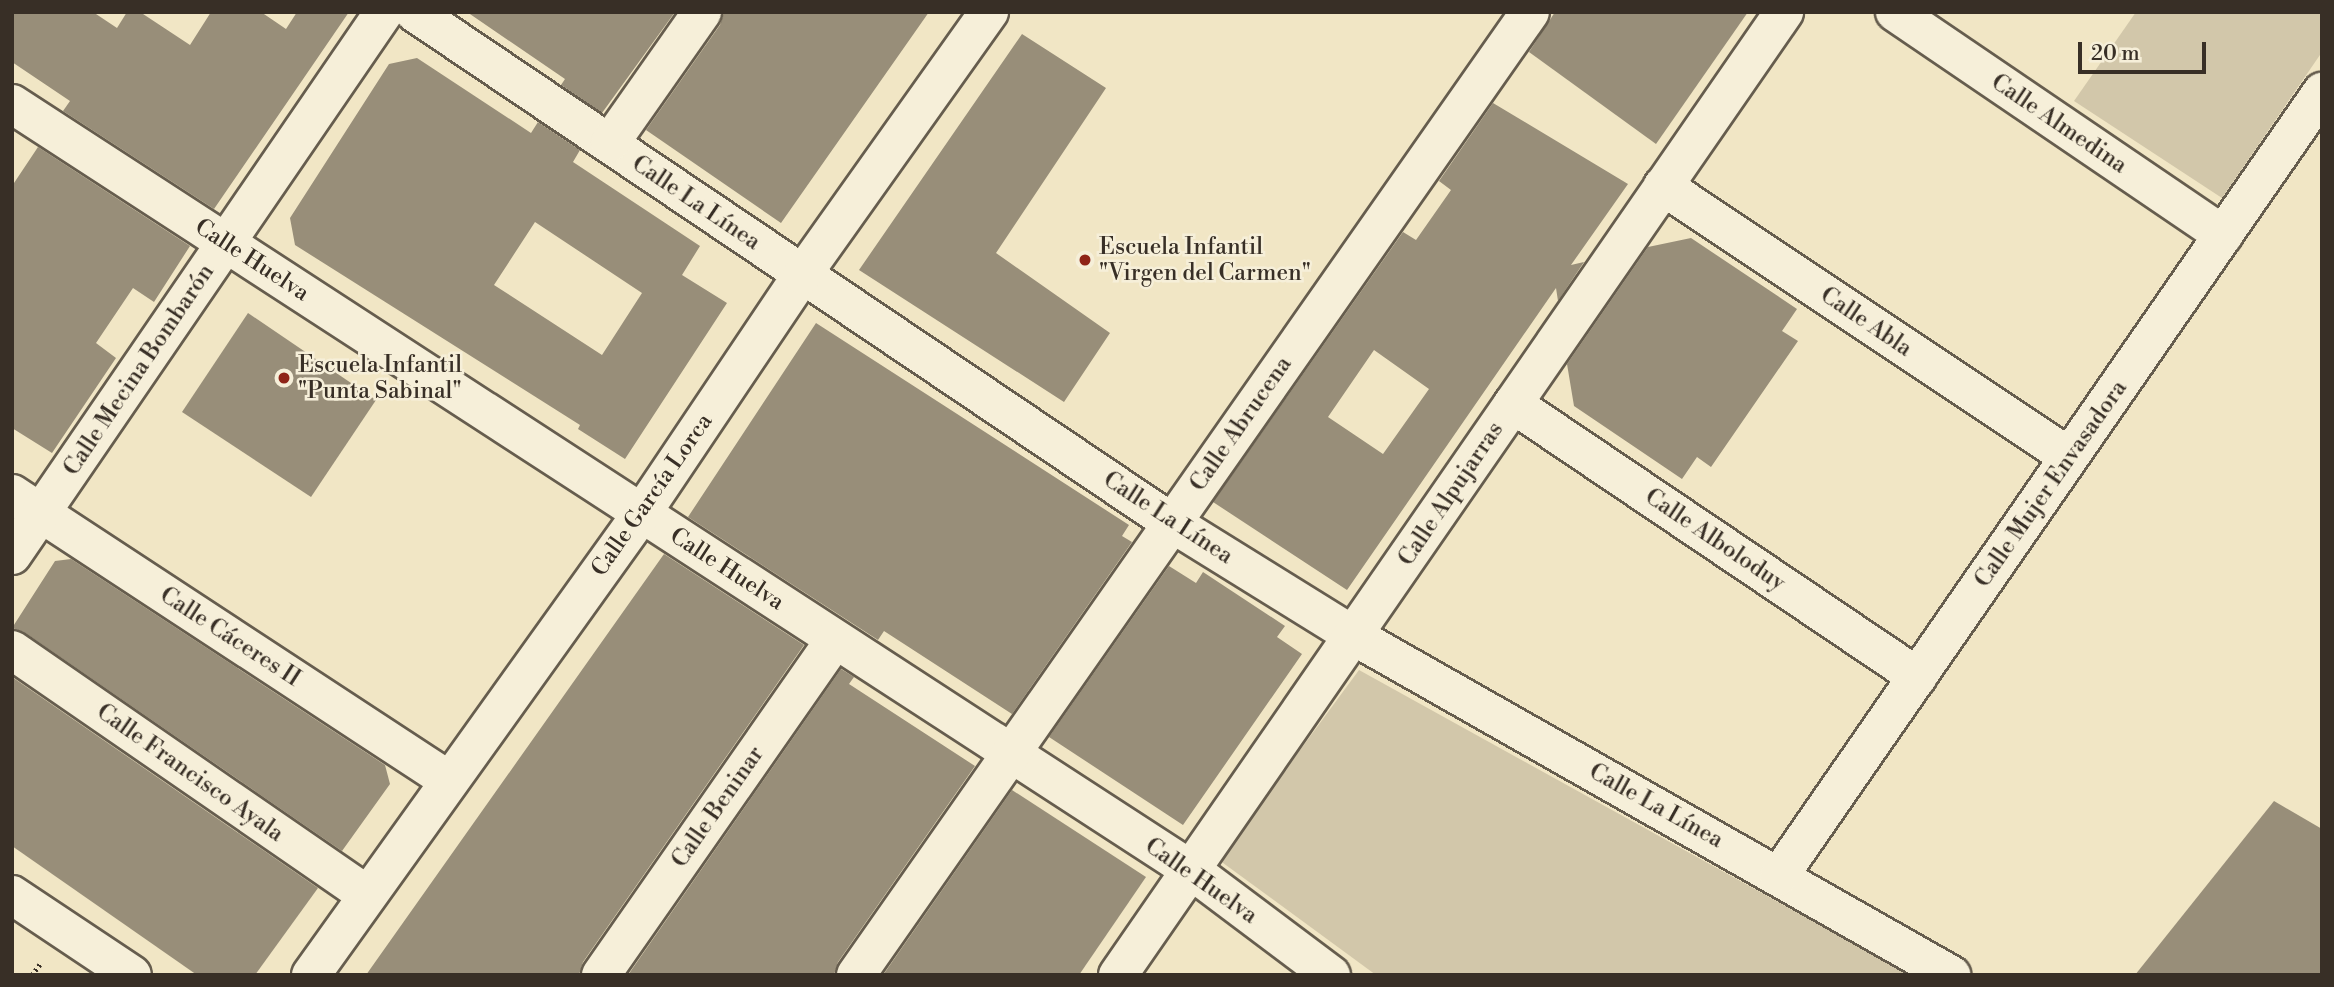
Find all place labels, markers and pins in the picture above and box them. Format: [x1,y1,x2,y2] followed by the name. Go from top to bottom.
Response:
[1099,233,1311,287] place label: Escuela Infantil "Virgen del Carmen"
[1077,252,1093,268] marker: Escuela Infantil "Virgen del Carmen"
[298,351,462,405] place label: Escuela Infantil "Punta Sabinal"
[276,370,292,386] marker: Escuela Infantil "Punta Sabinal"

